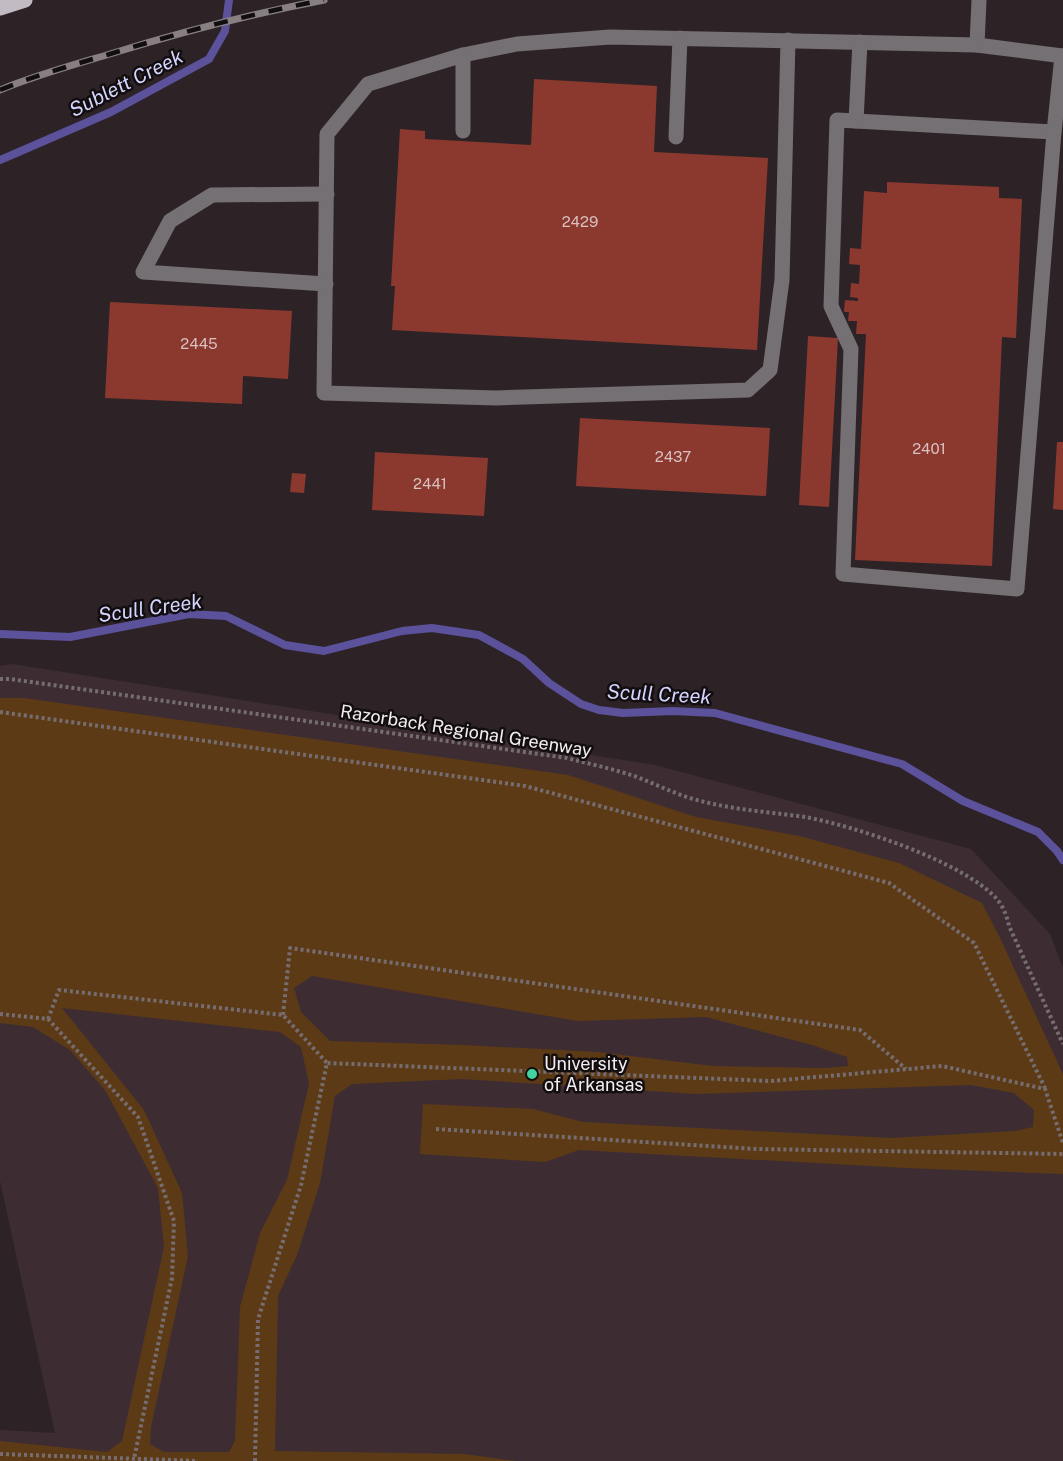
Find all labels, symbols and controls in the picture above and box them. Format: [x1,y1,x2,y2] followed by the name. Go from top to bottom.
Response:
[65,44,187,122] water label: Sublett Creek
[562,213,598,230] house number: 2429
[180,335,218,352] house number: 2445
[912,440,946,457] house number: 2401
[655,448,691,465] house number: 2437
[413,475,447,492] house number: 2441
[97,589,204,627] water label: Scull Creek
[606,679,712,709] water label: Scull Creek
[339,700,594,761] street label: Razorback Regional Greenway
[544,1053,643,1095] place label: University of Arkansas
[525,1067,539,1081] marker: University of Arkansas

